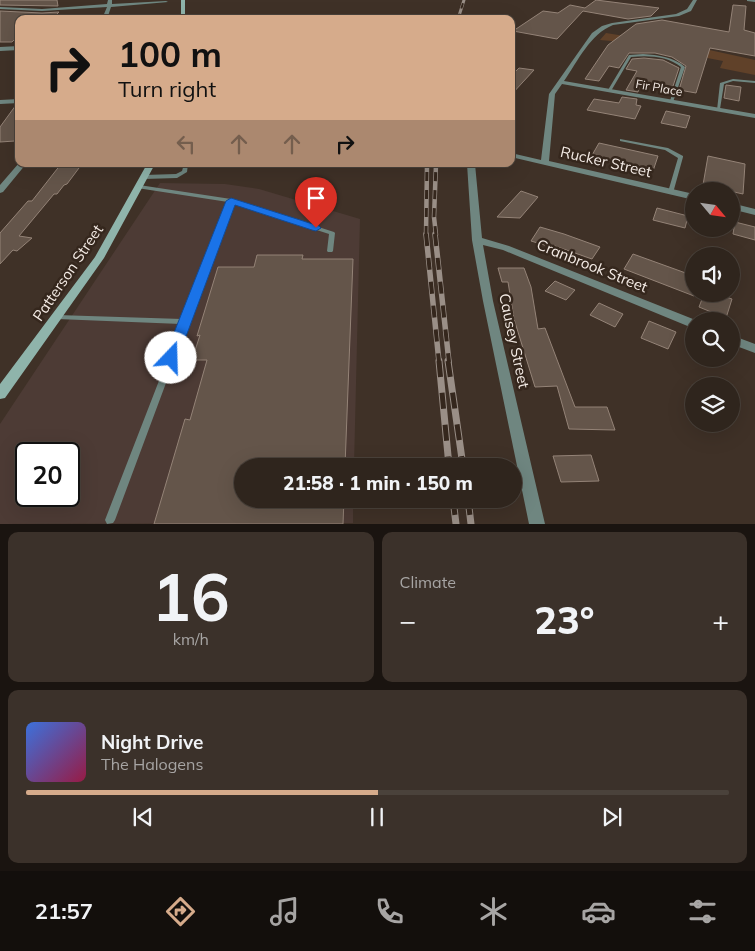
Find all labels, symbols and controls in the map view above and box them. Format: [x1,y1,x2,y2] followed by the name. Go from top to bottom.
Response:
[118,32,222,76] text: 100 m
[35,35,100,100] icon: right
[118,75,216,103] text: Turn right
[634,76,684,99] street label: Fir Place
[172,130,200,158] icon: left
[225,130,253,158] icon: ahead
[278,130,306,158] icon: ahead
[331,130,359,158] icon: right
[559,142,654,181] street label: Rucker Street
[295,177,337,228] pin
[685,182,740,238] north arrow
[685,182,740,432] map controls
[302,184,330,212] icon: arrive
[28,221,107,325] street label: Patterson Street
[534,235,650,296] street label: Cranbrook Street
[685,247,740,302] button: sound
[495,292,534,390] street label: Causey Street
[685,312,740,367] button: search
[144,331,196,383] position arrow
[685,377,740,432] button: layers
[15,442,80,507] speed limit sign: 20
[283,471,473,495] text: 21:58 · 1 min · 150 m
[152,556,230,637] text: 16
[400,572,456,592] text: Climate
[534,596,594,644] text: 23°
[400,603,416,638] text: −
[712,603,729,638] text: +
[173,629,209,649] text: km/h
[101,730,203,754] text: Night Drive
[101,754,203,774] text: The Halogens
[129,803,157,831] icon: previous
[363,803,391,831] icon: pause
[598,803,626,831] icon: next
[163,894,198,929] icon: directions
[267,894,302,929] icon: music
[372,894,407,929] icon: phone
[476,894,511,929] icon: climate
[581,894,616,929] icon: car
[685,894,720,929] icon: filters
[35,897,93,925] text: 21:57

